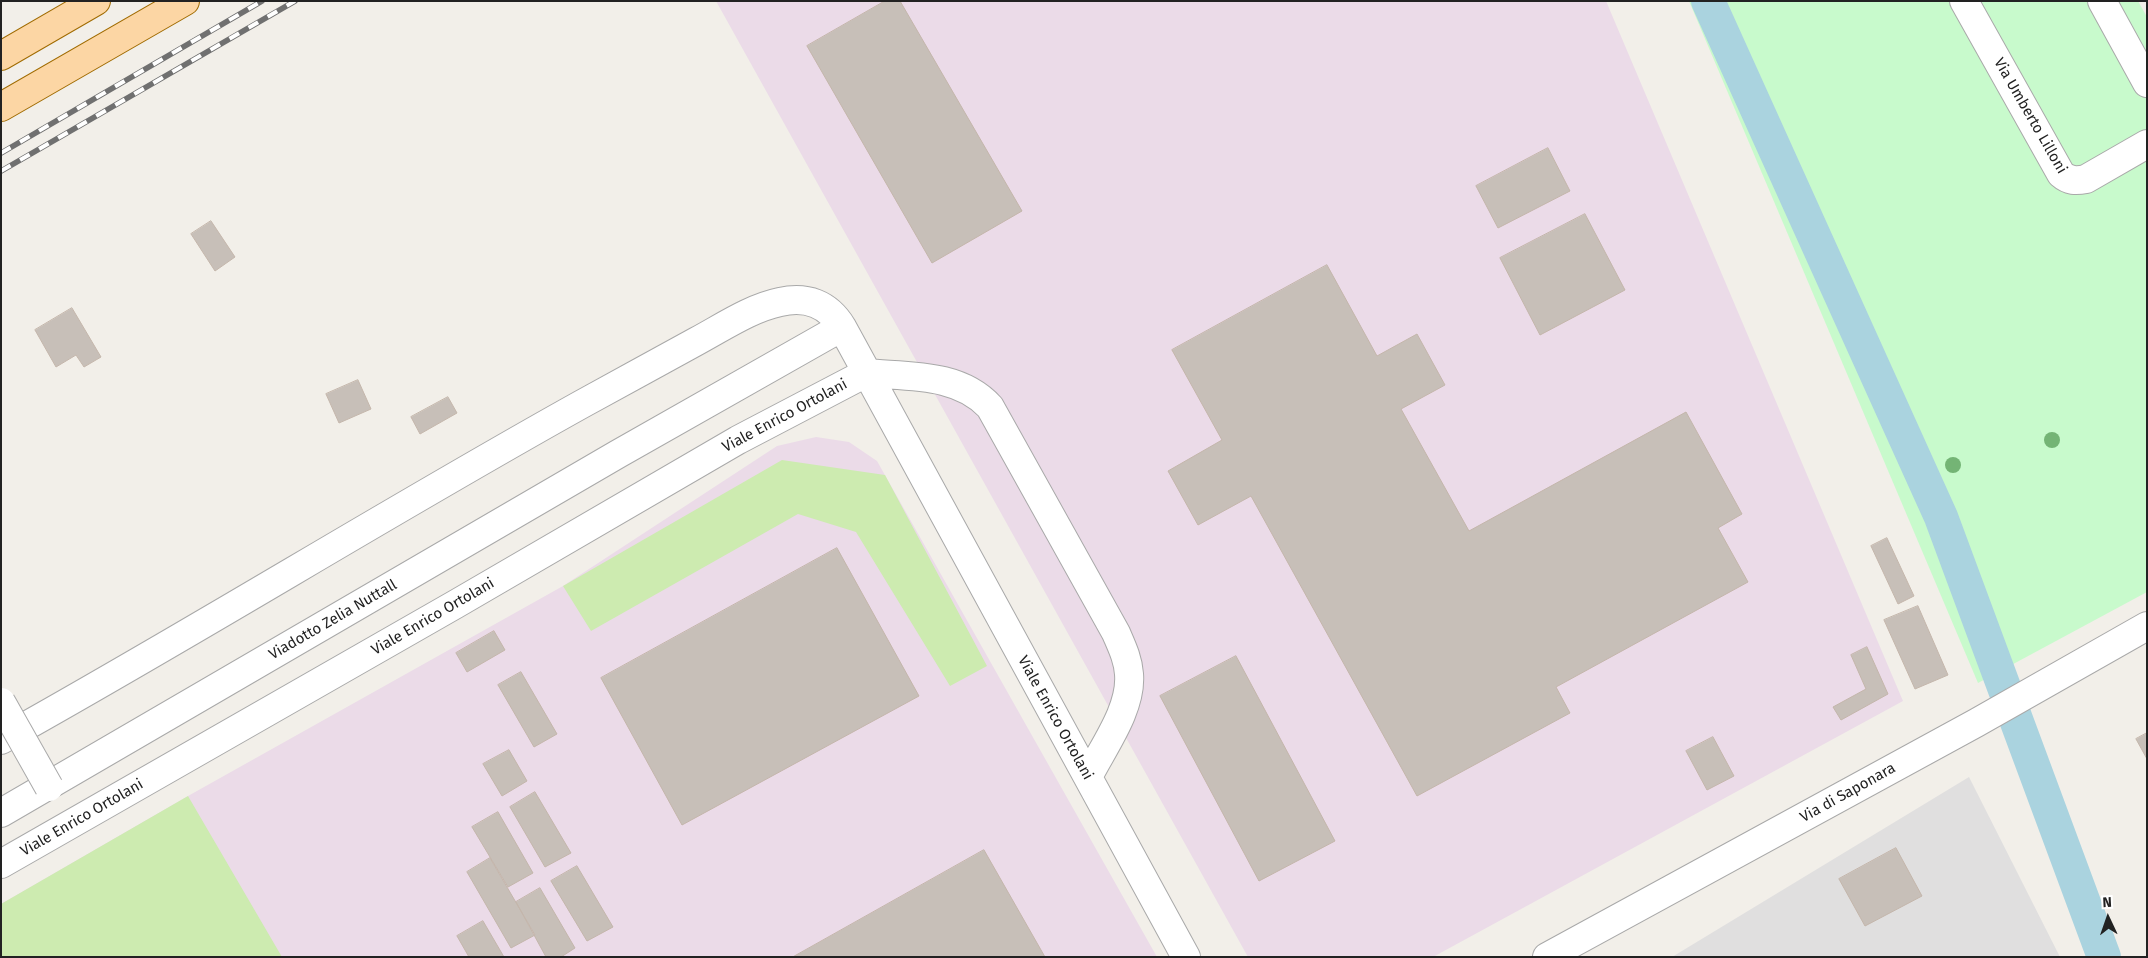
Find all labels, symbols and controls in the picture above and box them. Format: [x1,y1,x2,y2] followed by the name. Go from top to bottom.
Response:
[1990,55,2070,177] street label: Via Umberto Lilloni
[719,375,851,457] street label: Viale Enrico Ortolani
[368,574,498,660] street label: Viale Enrico Ortolani
[266,576,400,664] street label: Viadotto Zelia Nuttall
[1013,653,1097,783] street label: Viale Enrico Ortolani
[1797,759,1899,827] street label: Via di Saponara
[17,775,147,861] street label: Viale Enrico Ortolani
[2083,893,2133,943] north arrow
[2102,894,2112,911] text: N

